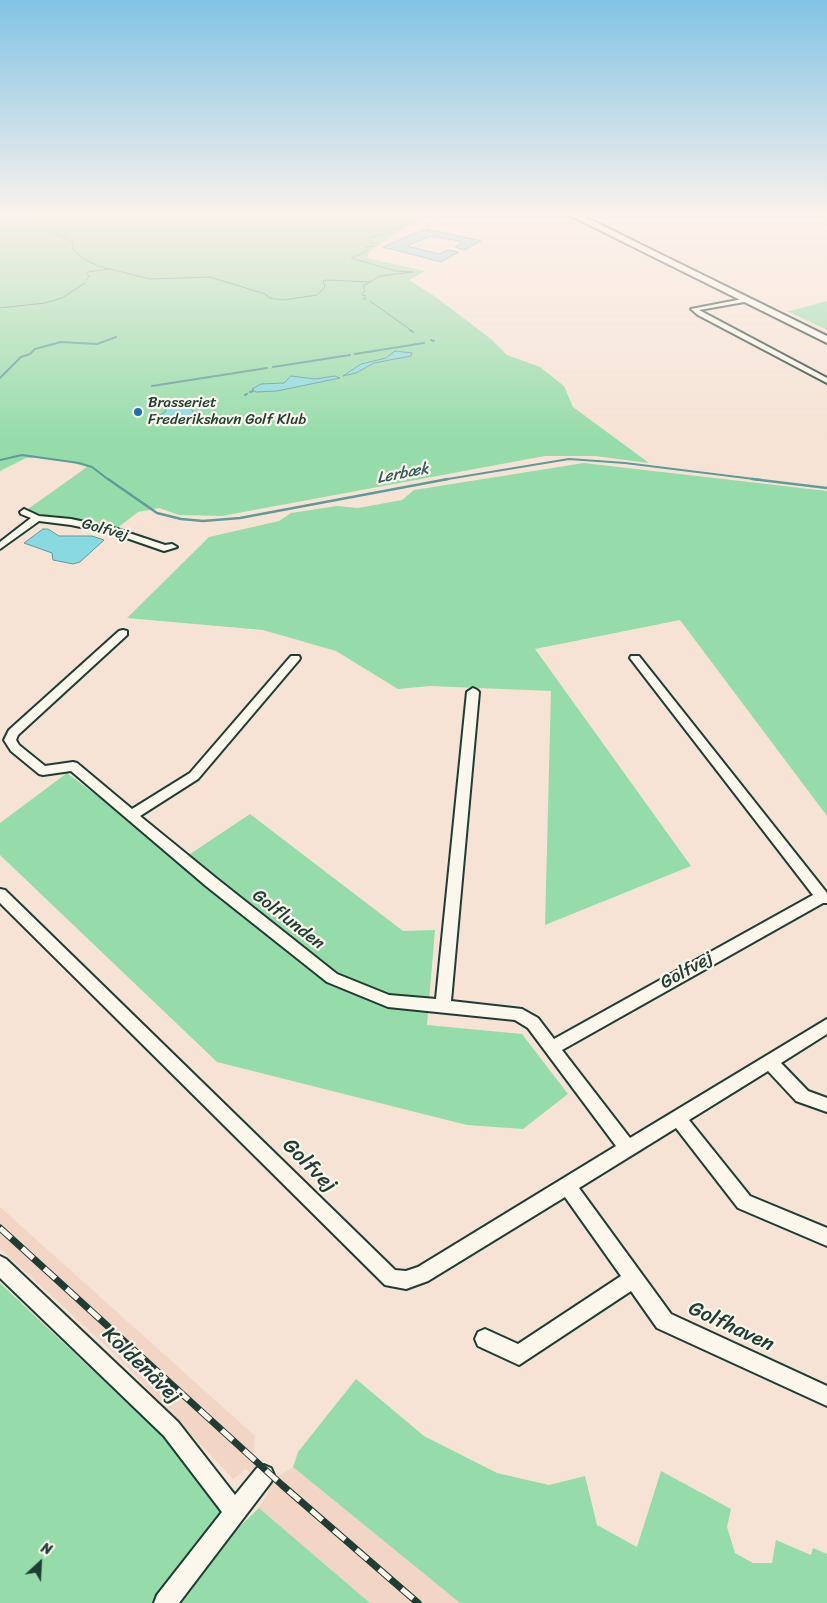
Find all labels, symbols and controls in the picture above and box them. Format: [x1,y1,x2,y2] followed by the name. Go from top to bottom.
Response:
[148,394,306,429] place label: Brasseriet Frederikshavn Golf Klub
[132,406,144,418] marker: Brasseriet Frederikshavn Golf Klub
[375,460,431,488] water label: Lerbæk
[80,515,130,545] street label: Golfvej
[248,885,328,955] street label: Golflunden
[657,948,717,994] street label: Golfvej
[277,1134,341,1198] street label: Golfvej
[684,1296,778,1358] street label: Golfhaven
[96,1322,186,1410] street label: Koldenåvej
[37,1536,56,1562] text: N
[15,1538,65,1588] north arrow

